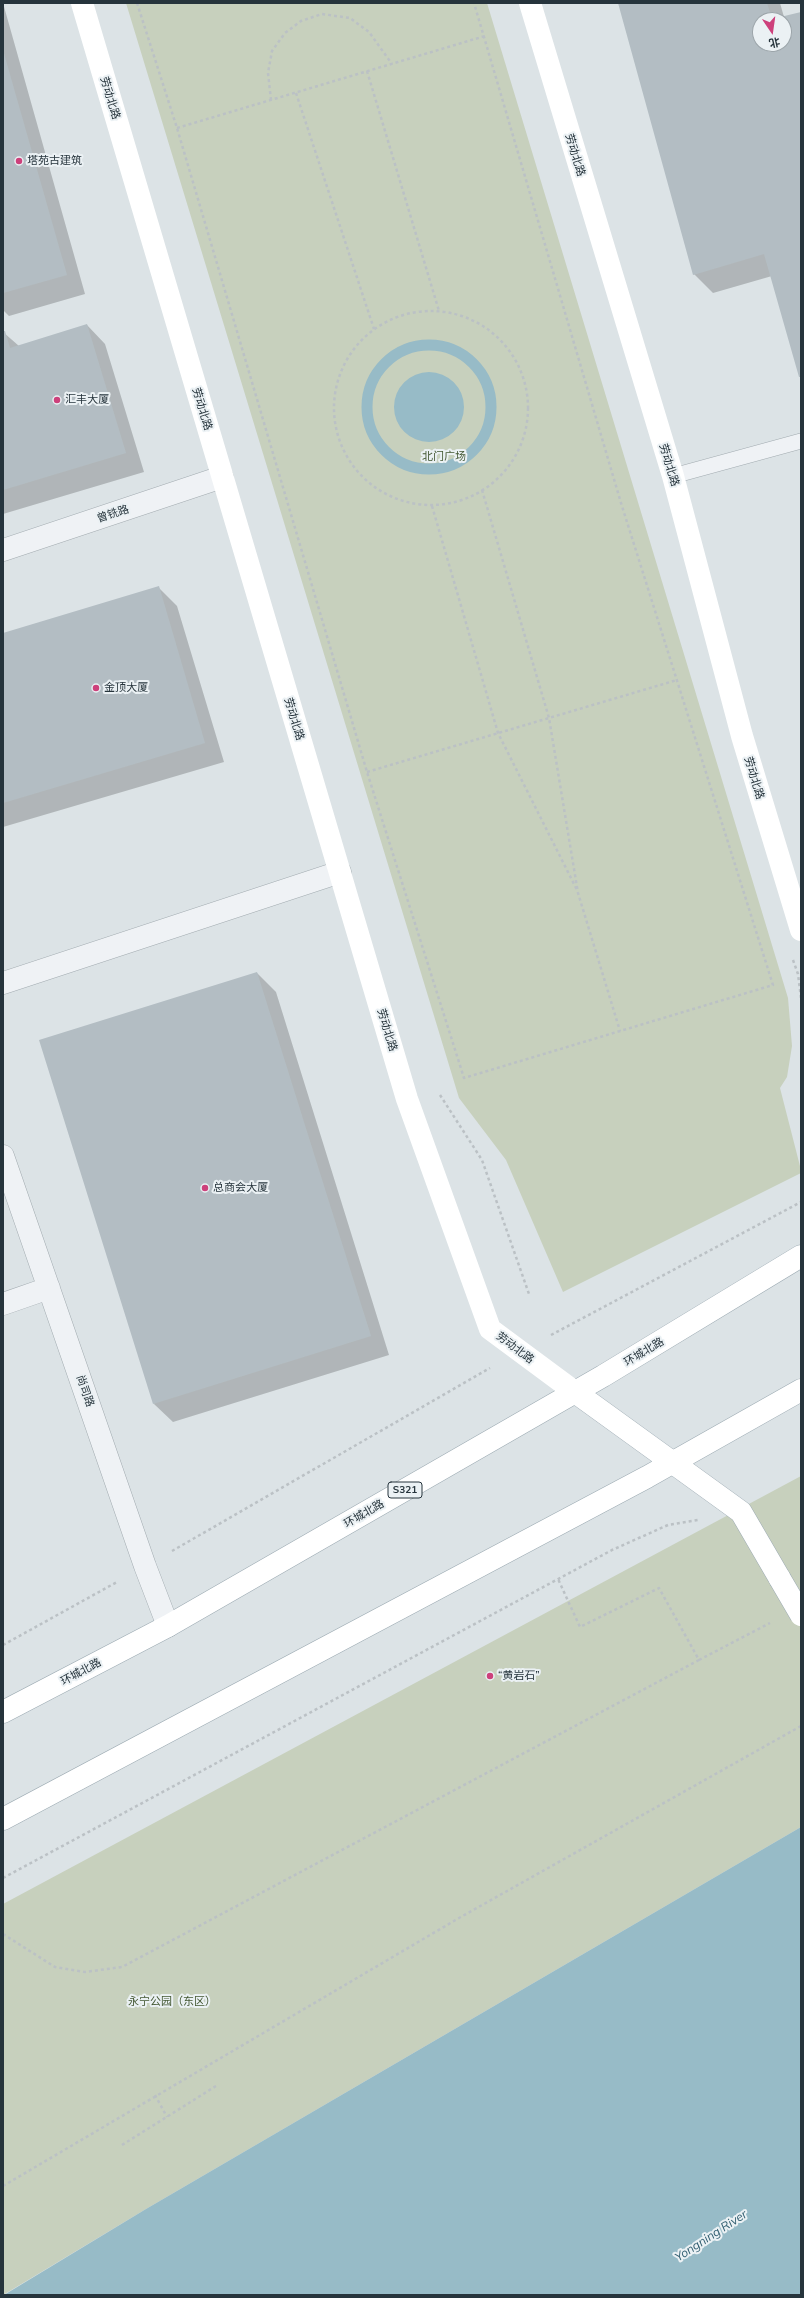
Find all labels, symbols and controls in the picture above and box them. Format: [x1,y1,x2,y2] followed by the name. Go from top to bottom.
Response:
[752,12,792,52] north arrow
[768,35,781,51] text: 北
[97,75,123,121] street label: 劳动北路
[562,132,588,178] street label: 劳动北路
[27,154,82,168] place label: 塔苑古建筑
[14,156,24,166] marker: 塔苑古建筑
[189,386,215,432] street label: 劳动北路
[65,393,109,407] place label: 汇丰大厦
[52,395,62,405] marker: 汇丰大厦
[656,442,682,488] street label: 劳动北路
[422,450,466,464] park label: 北门广场
[95,503,131,525] street label: 曾铣路
[104,681,148,695] place label: 金顶大厦
[91,683,101,693] marker: 金顶大厦
[281,696,307,742] street label: 劳动北路
[741,755,767,801] street label: 劳动北路
[374,1007,400,1053] street label: 劳动北路
[213,1181,268,1195] place label: 总商会大厦
[200,1183,210,1193] marker: 总商会大厦
[493,1329,537,1367] street label: 劳动北路
[622,1335,666,1369] street label: 环城北路
[73,1373,97,1409] street label: 尚司路
[388,1482,422,1498] road number: S321
[342,1497,386,1531] street label: 环城北路
[58,1656,104,1688] street label: 环城北路
[498,1669,540,1683] place label: “黄岩石”
[485,1671,495,1681] marker: “黄岩石”
[128,1995,216,2009] park label: 永宁公园（东区）
[672,2207,750,2265] water label: Yongning River

